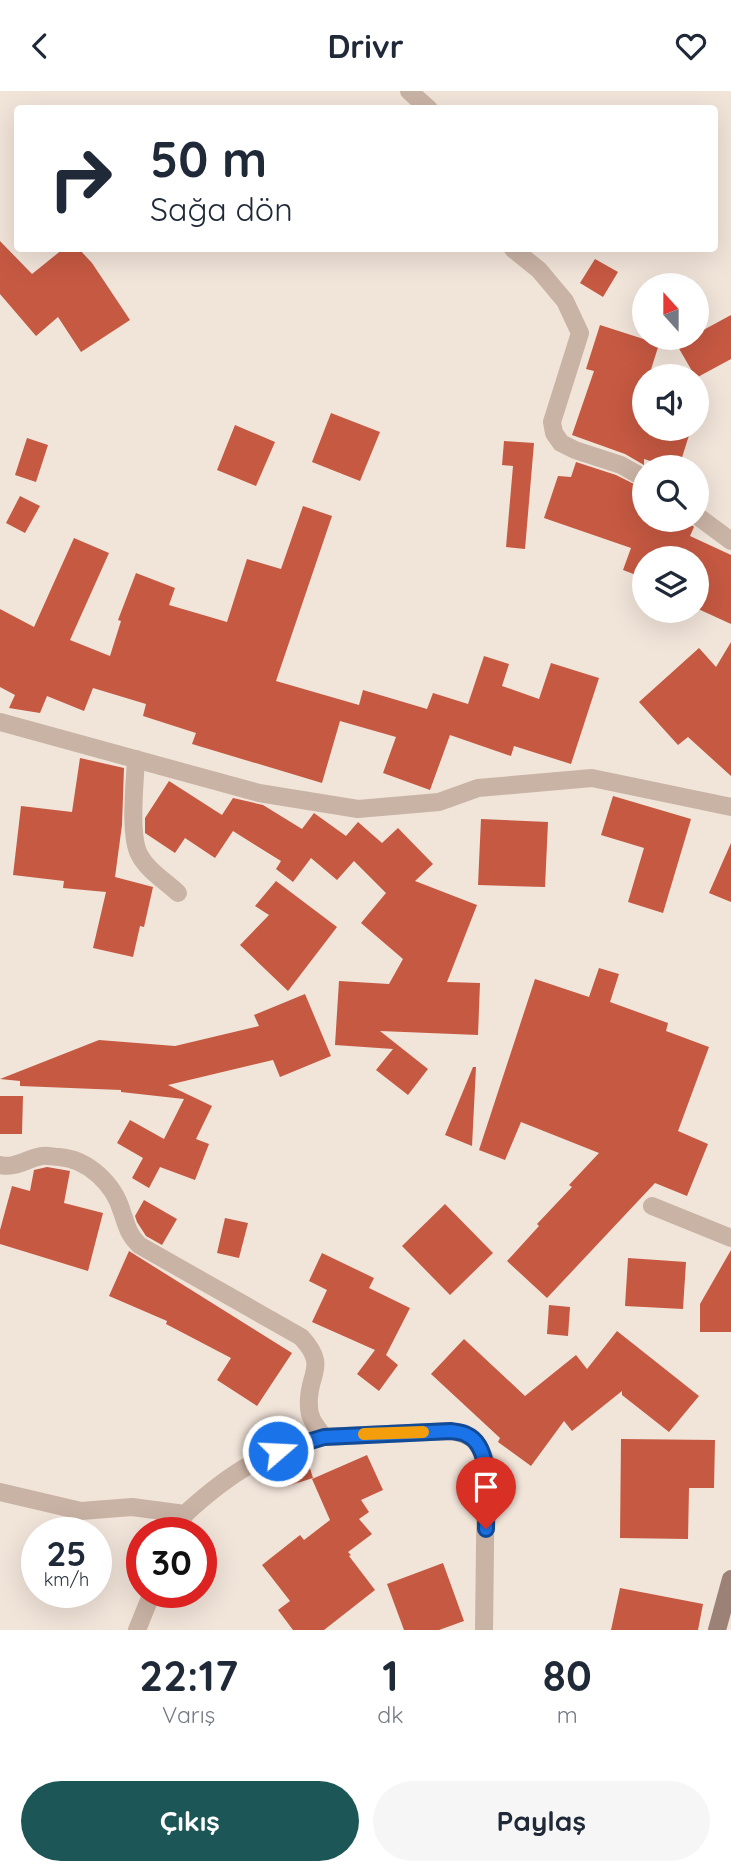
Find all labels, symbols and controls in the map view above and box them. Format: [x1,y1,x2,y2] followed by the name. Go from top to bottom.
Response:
[327,26,404,66] text: Drivr
[21,27,59,65] icon: back
[672,27,710,65] icon: heart
[150,128,267,189] text: 50 m
[35,133,126,224] icon: right
[150,189,293,229] text: Sağa dön
[632,273,709,350] north arrow
[632,273,709,623] map controls
[632,364,709,441] button: sound
[632,455,709,532] button: search
[632,546,709,623] button: layers
[241,1414,315,1488] position arrow
[456,1457,516,1529] pin
[467,1468,505,1506] icon: arrive
[126,1517,217,1608] speed limit sign: 30
[46,1531,87,1575] text: 25
[44,1568,89,1591] text: km/h
[139,1649,238,1702] text: 22:17
[382,1649,399,1702] text: 1
[543,1649,592,1702] text: 80
[162,1700,215,1729] text: Varış
[377,1700,404,1729] text: dk
[557,1700,578,1729] text: m
[21,1781,359,1861] button: Çıkış
[373,1781,710,1861] button: Paylaş

